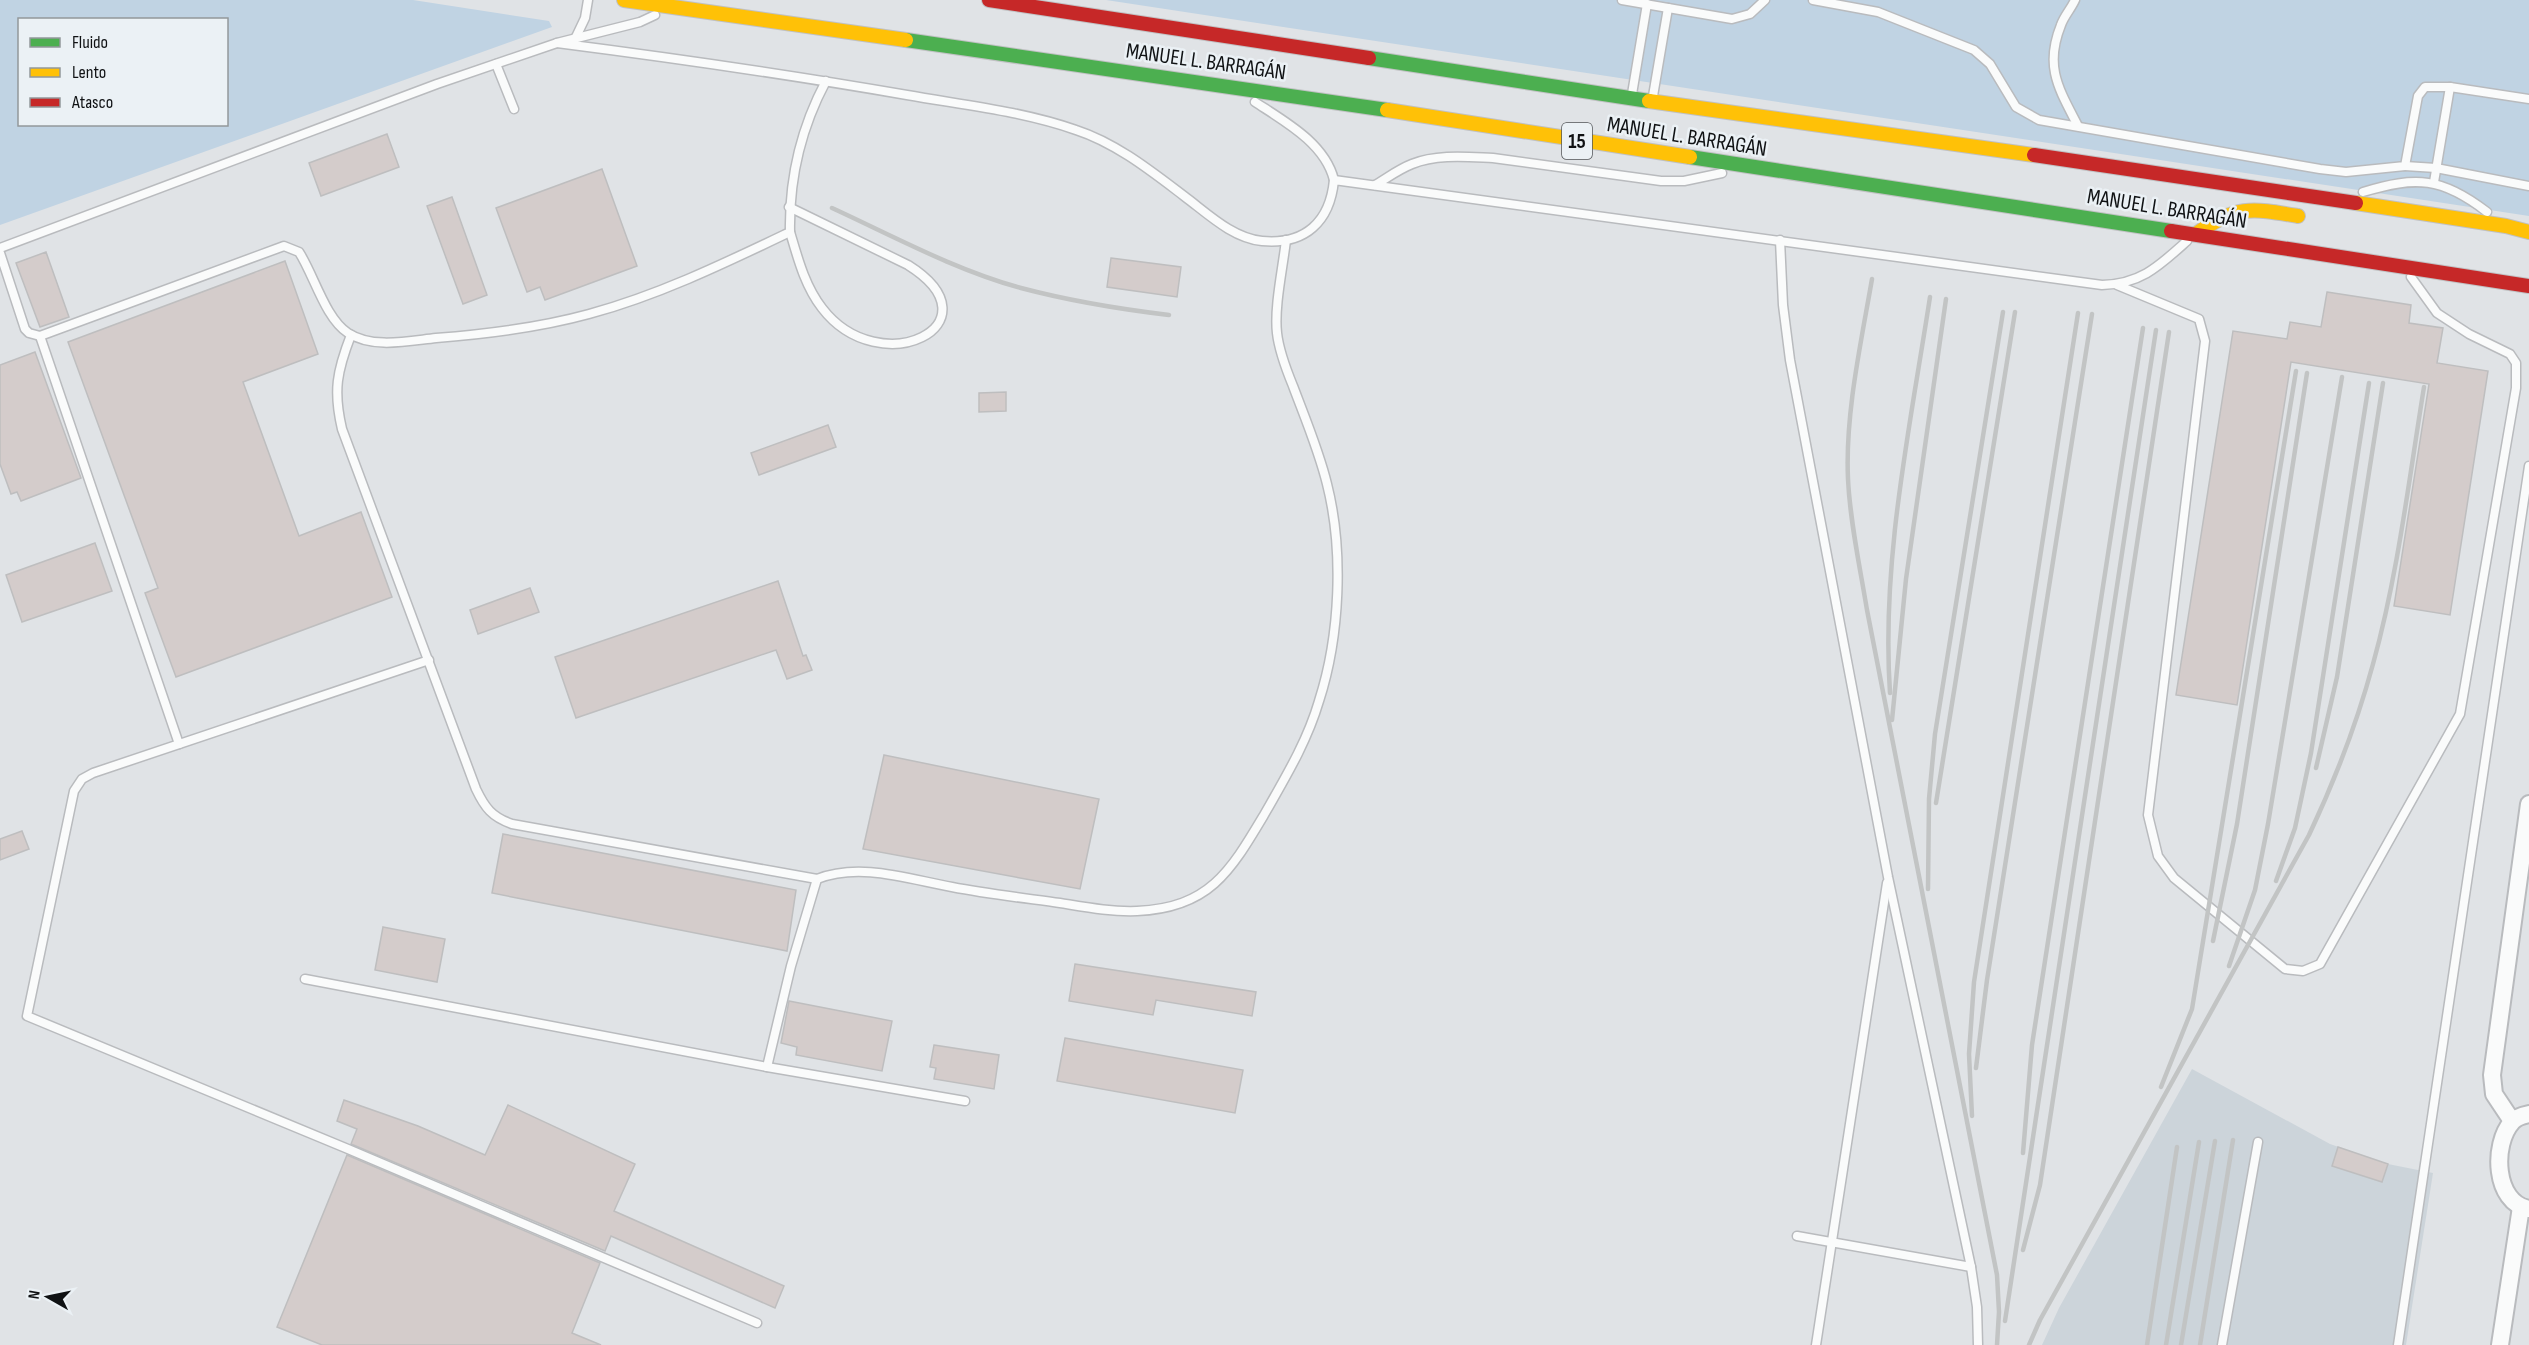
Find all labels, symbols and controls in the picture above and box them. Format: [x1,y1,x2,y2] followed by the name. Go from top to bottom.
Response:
[18,18,228,126] legend
[72,32,108,53] text: Fluido
[1124,37,1288,87] street label: MANUEL L. BARRAGÁN
[72,62,106,83] text: Lento
[71,92,113,113] text: Atasco
[1605,111,1769,163] street label: MANUEL L. BARRAGÁN
[1562,123,1592,159] road number: 15
[2085,183,2249,235] street label: MANUEL L. BARRAGÁN
[18,1267,78,1327] north arrow
[25,1289,45,1301] text: N

